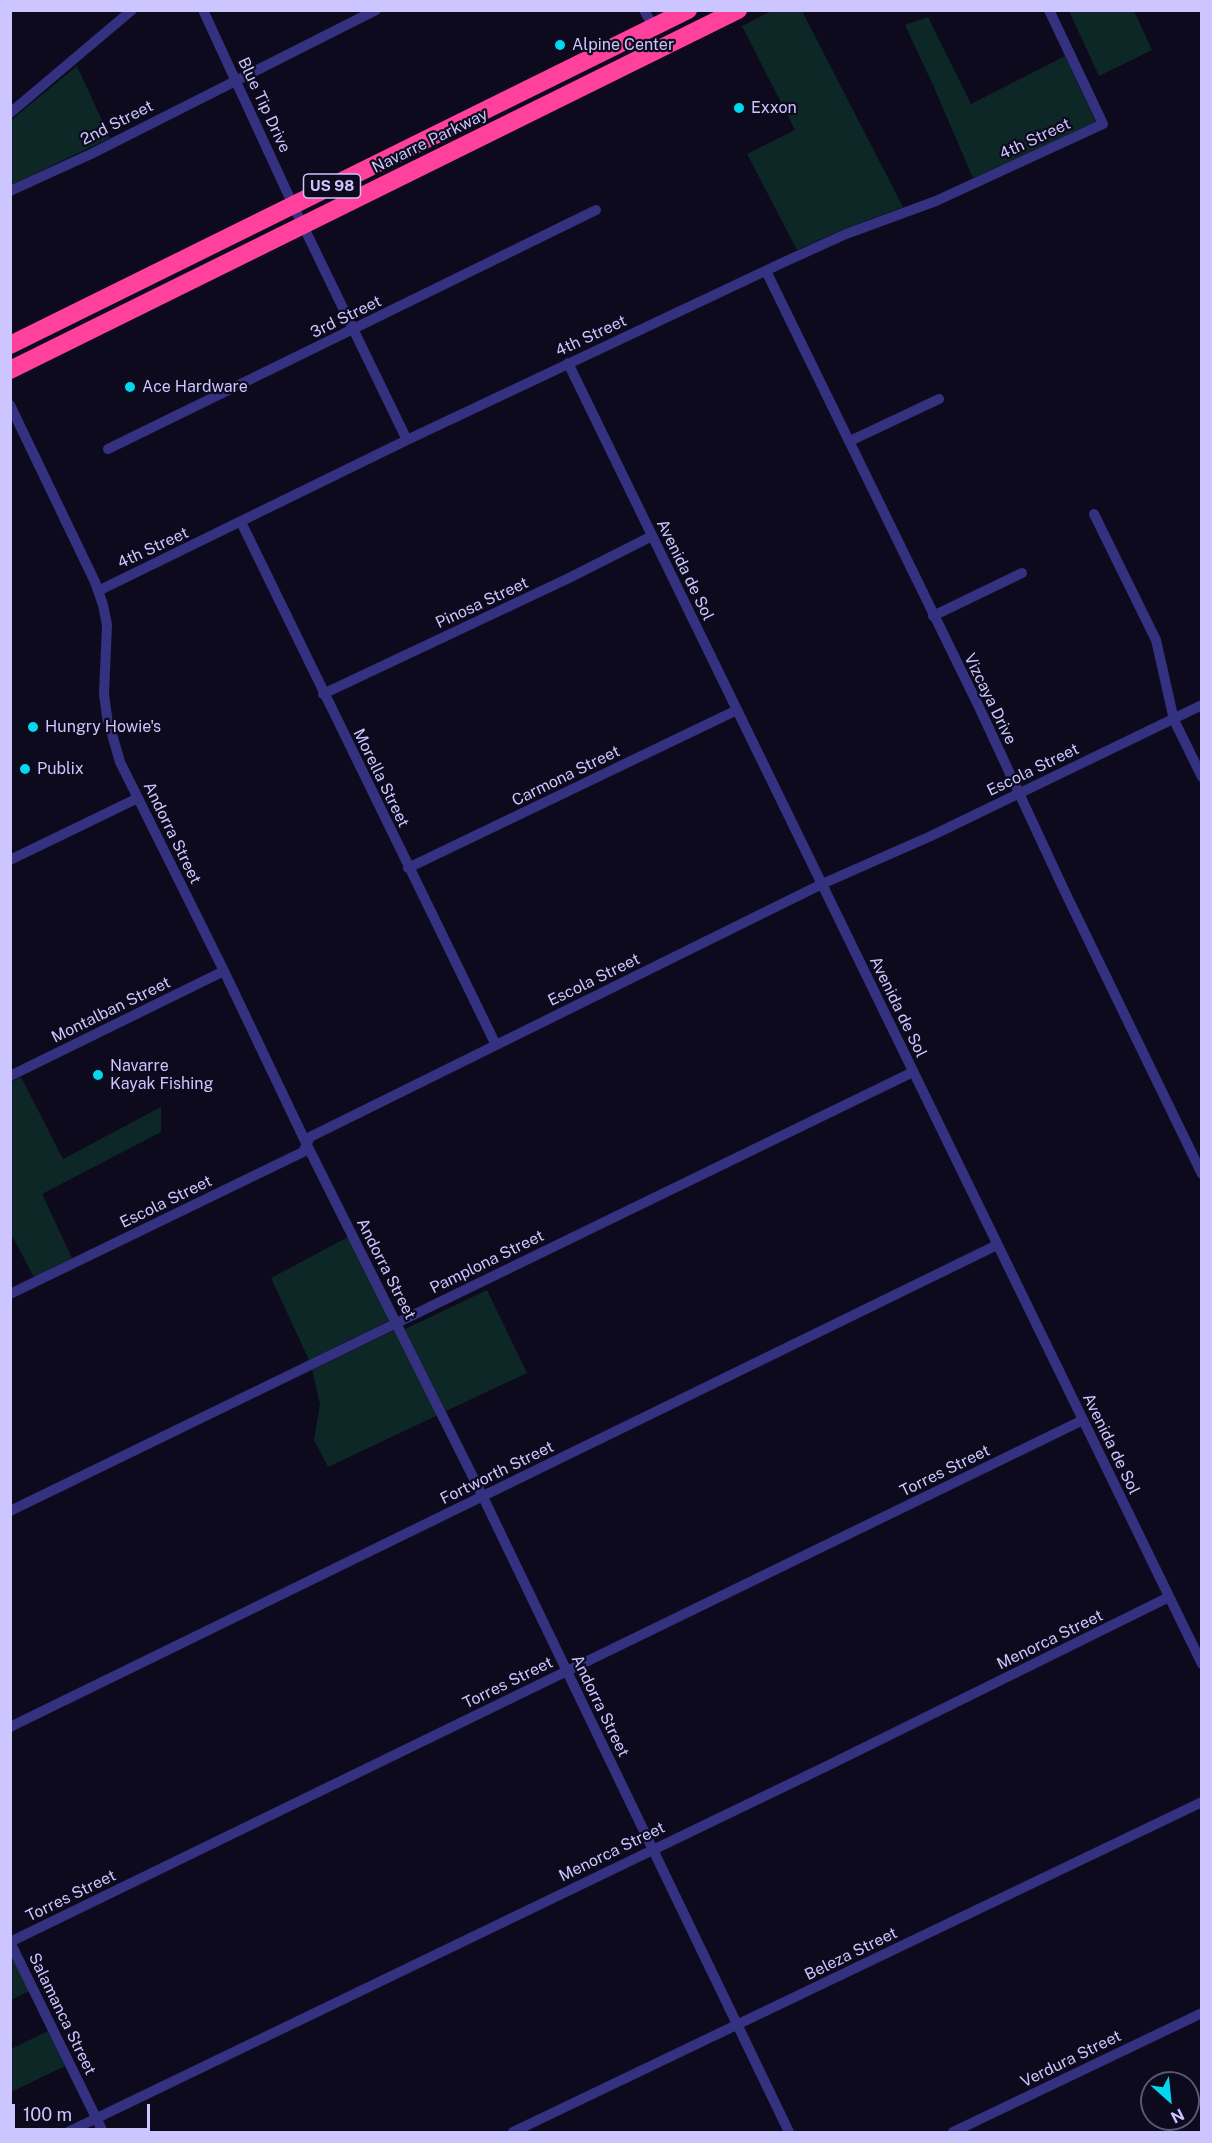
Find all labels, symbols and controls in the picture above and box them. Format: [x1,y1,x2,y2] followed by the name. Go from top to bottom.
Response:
[572,35,674,55] place label: Alpine Center
[553,38,567,52] marker: Alpine Center
[234,54,294,156] street label: Blue Tip Drive
[77,97,157,149] street label: 2nd Street
[751,98,797,118] place label: Exxon
[732,101,746,115] marker: Exxon
[369,105,491,177] street label: Navarre Parkway
[996,114,1074,164] street label: 4th Street
[304,174,360,198] road number: US 98
[307,292,385,342] street label: 3rd Street
[552,311,630,361] street label: 4th Street
[142,377,248,397] place label: Ace Hardware
[123,380,137,394] marker: Ace Hardware
[652,516,718,624] street label: Avenida de Sol
[114,523,192,573] street label: 4th Street
[433,573,531,633] street label: Pinosa Street
[960,650,1020,748] street label: Vizcaya Drive
[45,717,161,737] place label: Hungry Howie's
[26,720,40,734] marker: Hungry Howie's
[349,726,413,830] street label: Morella Street
[984,739,1082,801] street label: Escola Street
[509,742,623,810] street label: Carmona Street
[37,759,84,779] place label: Publix
[18,762,32,776] marker: Publix
[139,779,205,887] street label: Andorra Street
[545,949,643,1011] street label: Escola Street
[865,953,931,1061] street label: Avenida de Sol
[48,973,174,1047] street label: Montalban Street
[110,1056,213,1094] place label: Navarre Kayak Fishing
[91,1068,105,1082] marker: Navarre Kayak Fishing
[117,1171,215,1233] street label: Escola Street
[352,1215,420,1323] street label: Andorra Street
[427,1226,547,1298] street label: Pamplona Street
[1078,1390,1144,1498] street label: Avenida de Sol
[437,1437,557,1509] street label: Fortworth Street
[897,1441,993,1501] street label: Torres Street
[994,1606,1106,1674] street label: Menorca Street
[567,1652,633,1760] street label: Andorra Street
[460,1653,556,1713] street label: Torres Street
[556,1818,668,1886] street label: Menorca Street
[23,1866,119,1926] street label: Torres Street
[802,1923,900,1985] street label: Beleza Street
[24,1950,100,2078] street label: Salamanca Street
[1018,2026,1124,2092] street label: Verdura Street
[1140,2071,1200,2131] north arrow
[15,2092,153,2130] scale bar
[23,2104,72,2125] text: 100 m
[1168,2104,1187,2127] text: N

